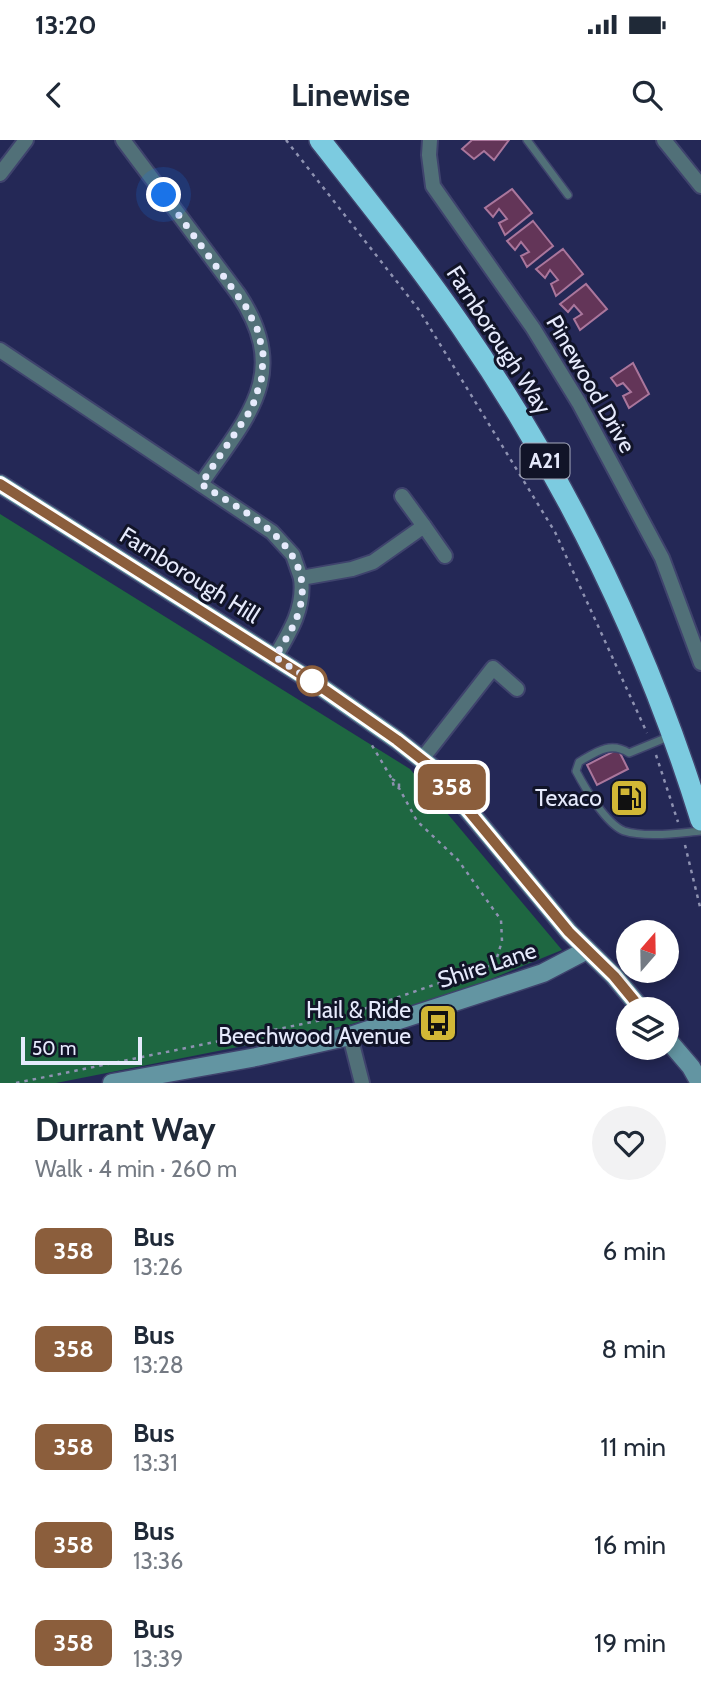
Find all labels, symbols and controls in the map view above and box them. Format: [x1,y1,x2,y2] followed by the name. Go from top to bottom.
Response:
[35,9,97,41] text: 13:20
[291,75,410,114] text: Linewise
[35,76,73,114] icon: back
[628,76,666,114] icon: search
[146,177,181,212] your location
[441,261,558,420] street label: Farnborough Way
[540,310,642,458] street label: Pinewood Drive
[520,444,570,478] road number: A21
[115,521,266,630] street label: Farnborough Hill
[297,666,327,696] unlabelled marker
[412,764,492,810] line badge: 358
[432,772,472,801] text: 358
[608,777,650,819] fuel station icon: Texaco
[535,784,602,812] place label: Texaco
[616,920,679,984] north arrow
[616,920,679,1060] map controls
[434,936,540,994] street label: Shire Lane
[218,996,411,1050] place label: Hail & Ride Beechwood Avenue
[616,997,679,1060] button: layers
[417,1002,459,1044] bus stop icon: Hail & Ride Beechwood Avenue
[21,1034,142,1066] scale bar
[32,1037,76,1060] text: 50 m
[592,1106,666,1180] button: heart
[35,1109,216,1149] text: Durrant Way
[35,1155,237,1183] text: Walk · 4 min · 260 m
[133,1221,174,1253] text: Bus
[603,1235,666,1267] text: 6 min
[53,1236,94,1265] text: 358
[133,1253,183,1281] text: 13:26
[133,1319,174,1351] text: Bus
[602,1333,666,1365] text: 8 min
[53,1334,94,1363] text: 358
[133,1351,184,1379] text: 13:28
[133,1417,174,1449] text: Bus
[600,1431,666,1463] text: 11 min
[53,1432,94,1461] text: 358
[133,1449,178,1477] text: 13:31
[133,1515,174,1547] text: Bus
[594,1529,666,1561] text: 16 min
[53,1530,94,1559] text: 358
[133,1547,183,1575] text: 13:36
[133,1613,174,1645] text: Bus
[594,1627,666,1659] text: 19 min
[53,1628,94,1657] text: 358
[133,1645,183,1673] text: 13:39

